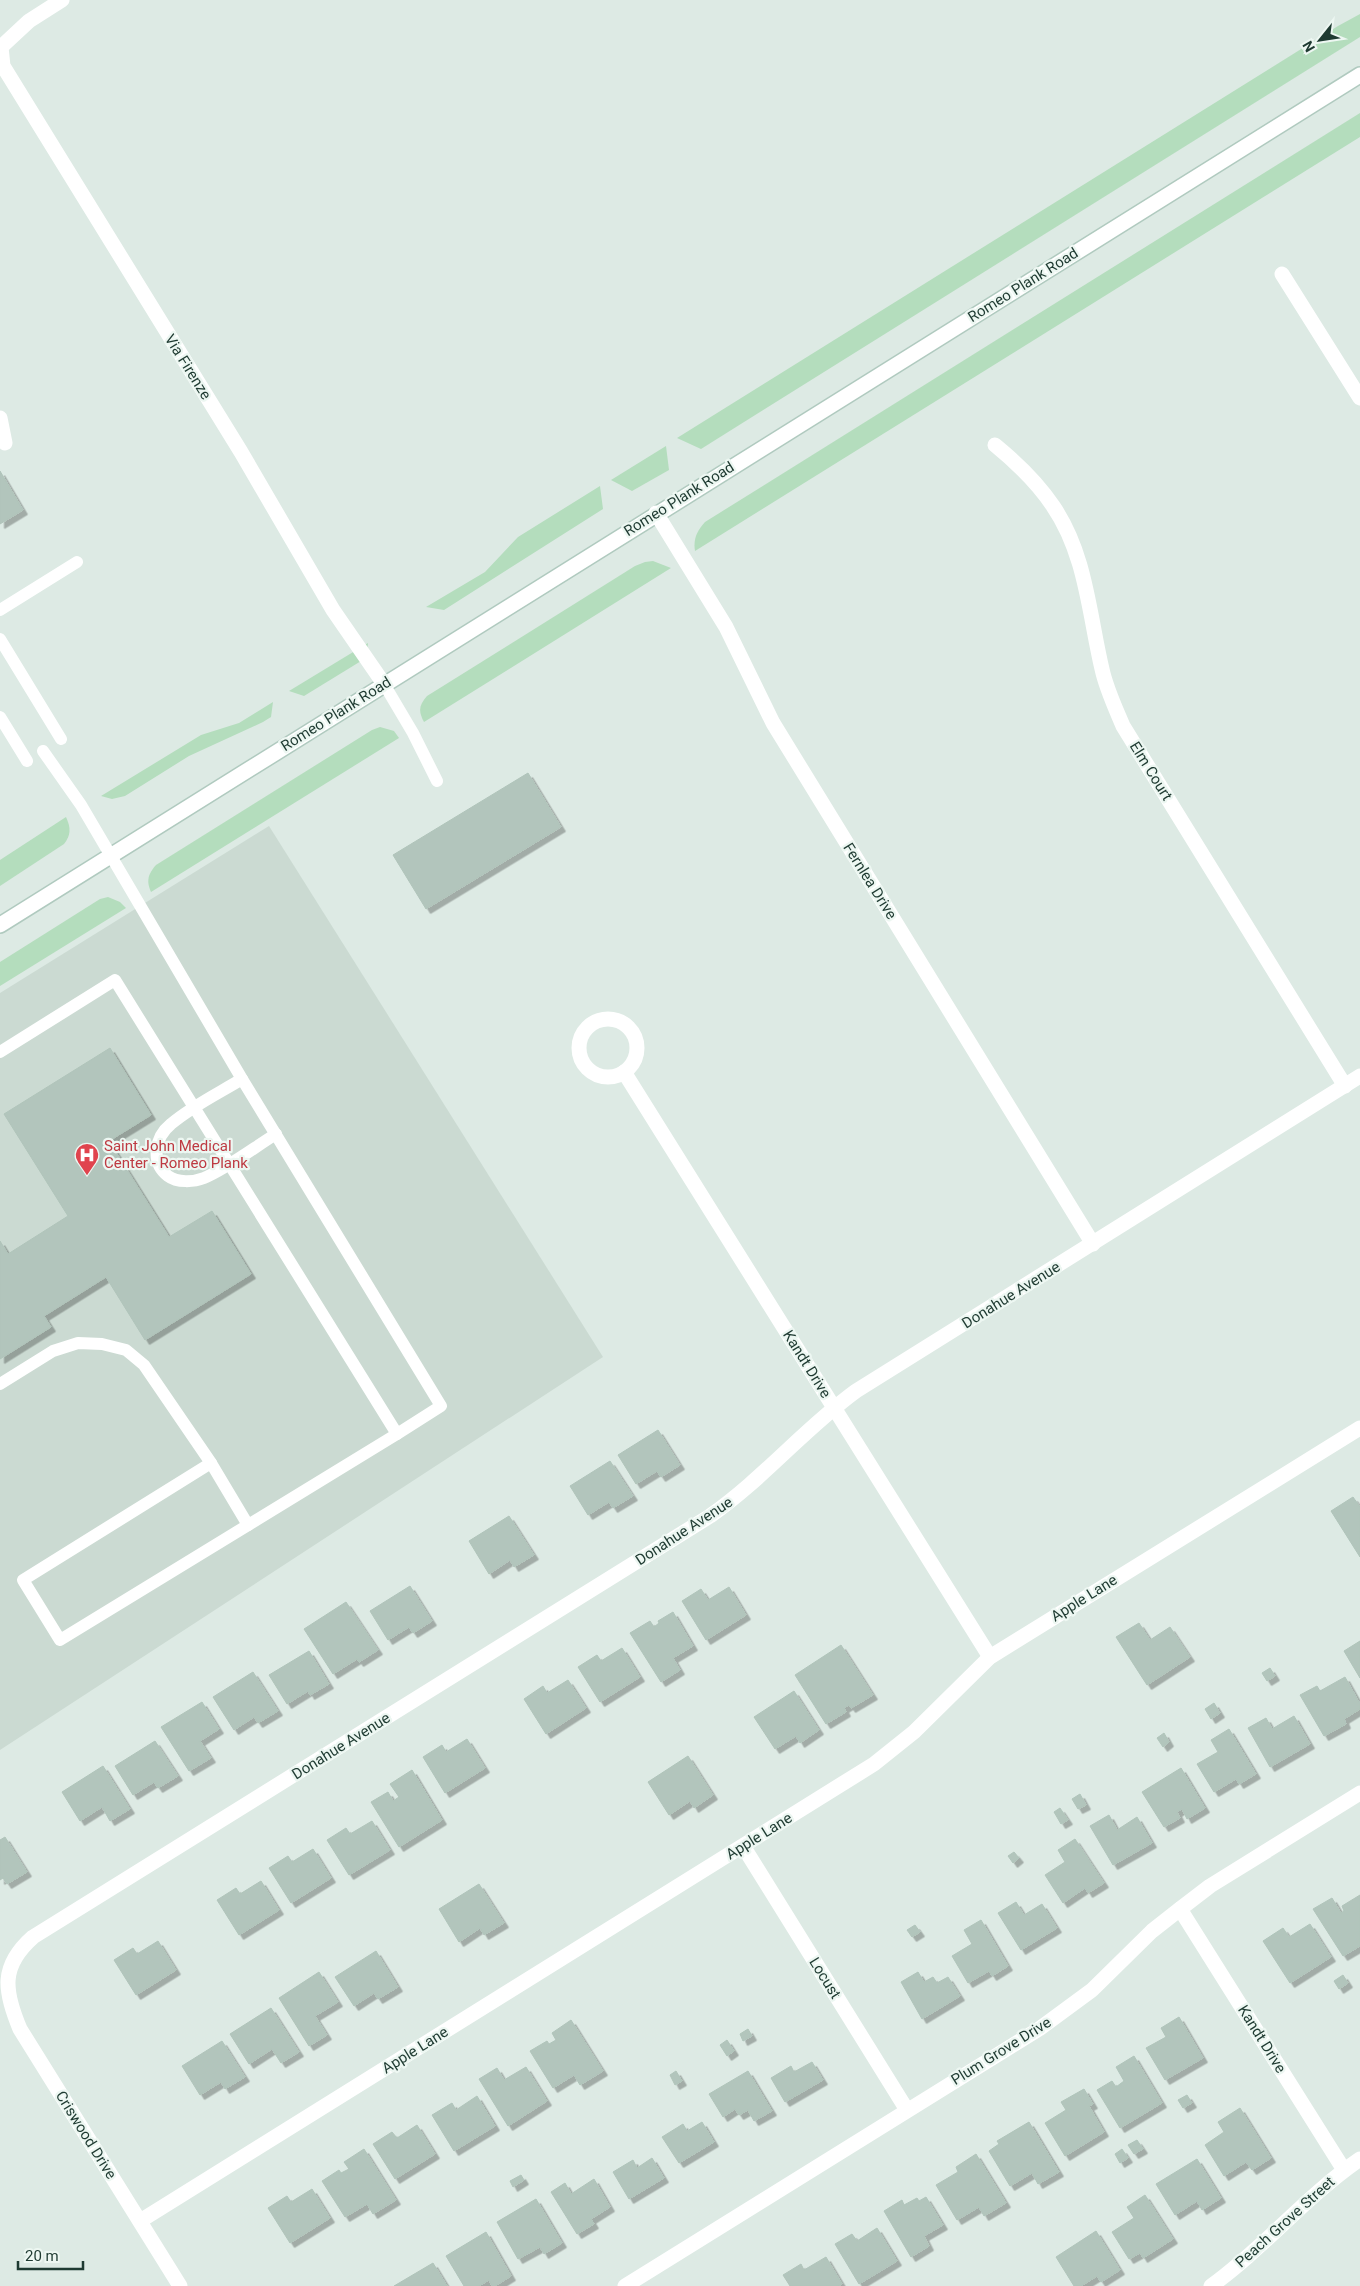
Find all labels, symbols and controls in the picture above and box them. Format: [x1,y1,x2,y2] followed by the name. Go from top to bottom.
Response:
[1295,15,1345,65] north arrow
[1299,38,1318,55] text: N
[965,244,1081,326] street label: Romeo Plank Road
[161,331,215,403] street label: Via Firenze
[621,458,737,540] street label: Romeo Plank Road
[278,673,394,755] street label: Romeo Plank Road
[1126,738,1176,804] street label: Elm Court
[839,839,901,923] street label: Fernlea Drive
[104,1137,248,1172] place label: Saint John Medical Center - Romeo Plank
[74,1142,100,1176] hospital icon: Saint John Medical Center - Romeo Plank
[959,1258,1063,1332] street label: Donahue Avenue
[779,1327,835,1401] street label: Kandt Drive
[632,1493,736,1569] street label: Donahue Avenue
[1048,1571,1120,1625] street label: Apple Lane
[289,1709,393,1783] street label: Donahue Avenue
[723,1809,795,1863] street label: Apple Lane
[805,1954,845,2002] street label: Locust
[1234,2002,1290,2076] street label: Kandt Drive
[948,2013,1054,2089] street label: Plum Grove Drive
[379,2023,451,2077] street label: Apple Lane
[52,2088,120,2182] street label: Criswood Drive
[1232,2173,1338,2271] street label: Peach Grove Street
[18,2238,82,2270] scale bar
[25,2247,59,2265] text: 20 m

